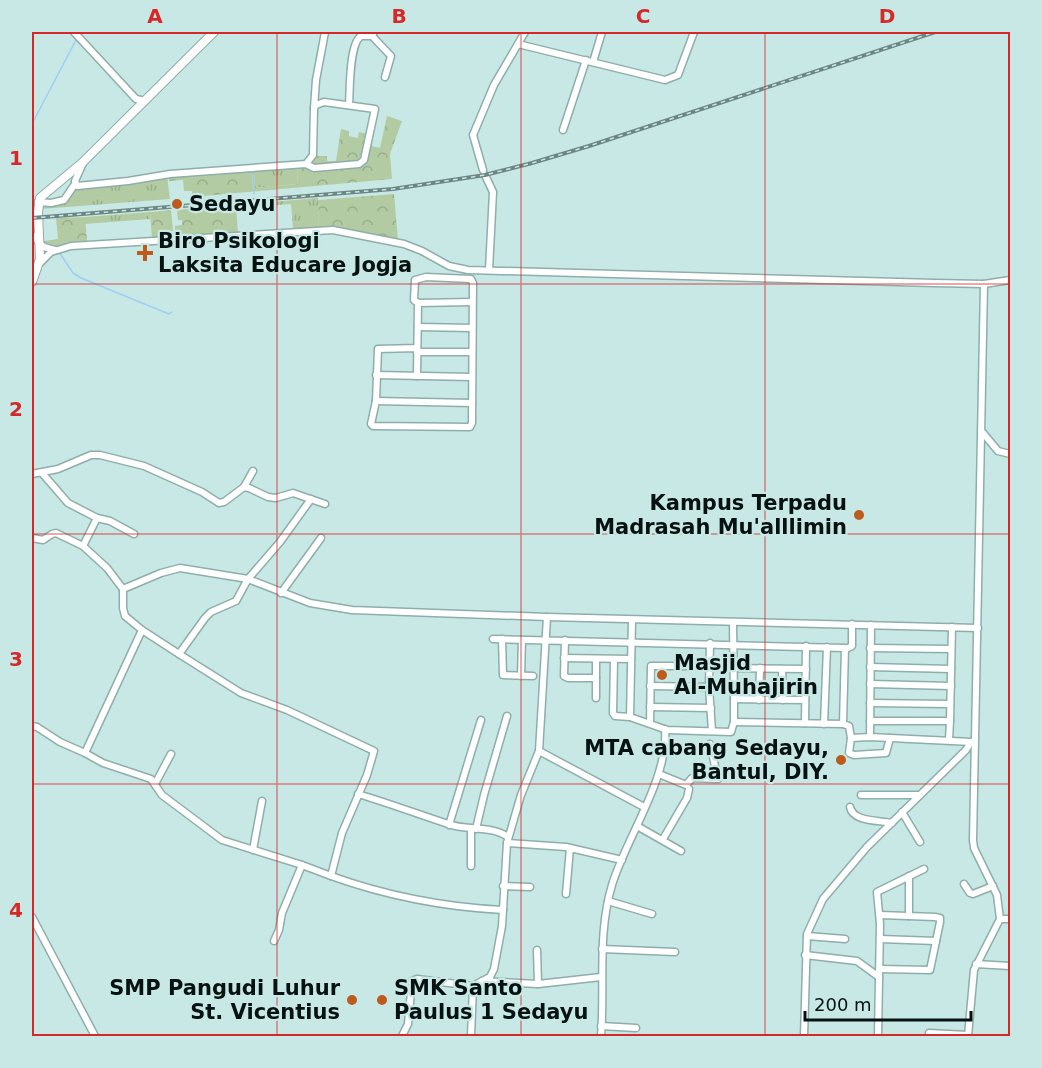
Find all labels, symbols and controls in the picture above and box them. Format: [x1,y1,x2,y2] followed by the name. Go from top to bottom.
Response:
[147,4,163,28] text: A
[391,4,407,28] text: B
[636,4,650,28] text: C
[879,4,895,28] text: D
[9,146,23,170] text: 1
[189,192,276,216] place label: Sedayu
[170,197,184,211] marker: Sedayu
[158,229,412,277] place label: Biro Psikologi Laksita Educare Jogja
[136,244,154,262] marker: Biro Psikologi Laksita Educare Jogja
[9,397,23,421] text: 2
[594,491,847,539] place label: Kampus Terpadu Madrasah Mu'alllimin
[852,508,866,522] marker: Kampus Terpadu Madrasah Mu'alllimin
[9,647,23,671] text: 3
[674,651,818,699] place label: Masjid Al-Muhajirin
[655,668,669,682] marker: Masjid Al-Muhajirin
[584,736,829,784] place label: MTA cabang Sedayu, Bantul, DIY.
[834,753,848,767] marker: MTA cabang Sedayu, Bantul, DIY.
[9,898,23,922] text: 4
[109,976,341,1024] place label: SMP Pangudi Luhur St. Vicentius
[394,976,588,1024] place label: SMK Santo Paulus 1 Sedayu
[805,984,972,1022] scale bar
[345,993,359,1007] marker: SMP Pangudi Luhur St. Vicentius
[375,993,389,1007] marker: SMK Santo Paulus 1 Sedayu
[814,994,872,1015] text: 200 m

